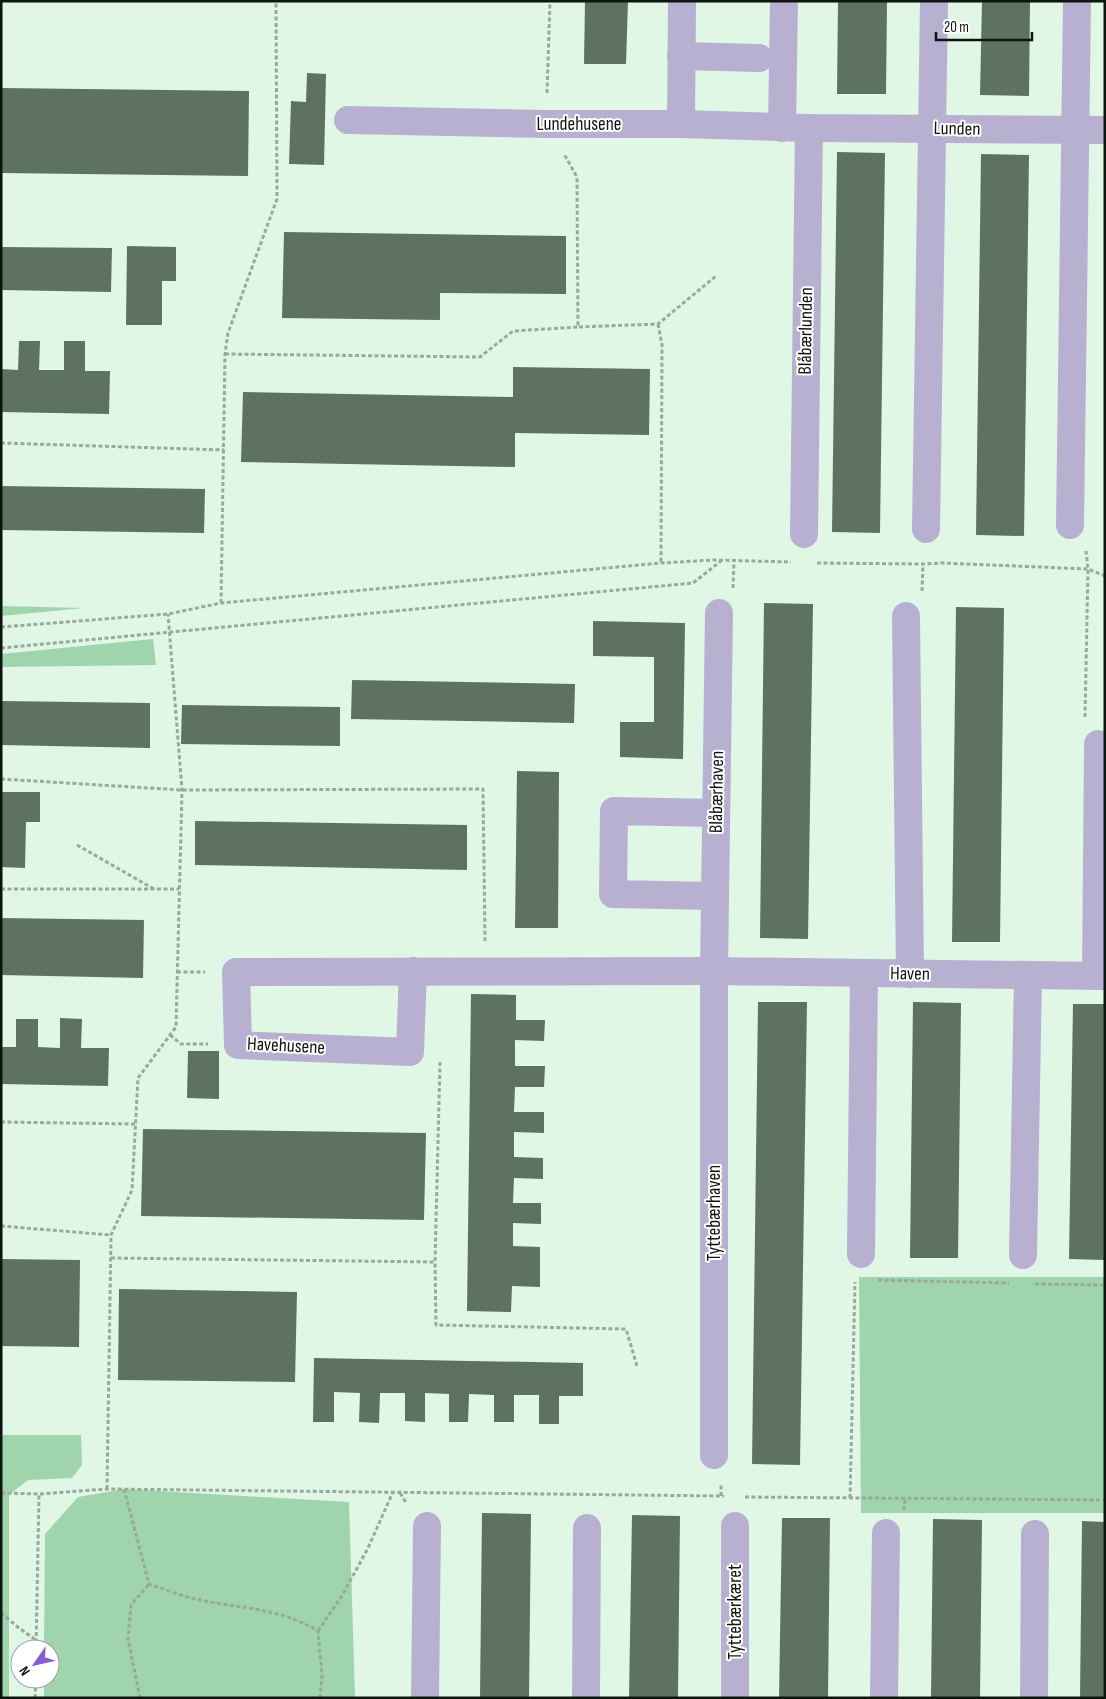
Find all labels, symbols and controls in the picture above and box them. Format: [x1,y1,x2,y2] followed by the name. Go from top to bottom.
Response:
[936,10,1032,42] scale bar
[944,18,969,37] text: 20 m
[537,113,621,136] street label: Lundehusene
[933,117,981,141] street label: Lunden
[794,287,818,375] street label: Blåbærlunden
[705,751,729,833] street label: Blåbærhaven
[890,962,930,986] street label: Haven
[246,1032,326,1060] street label: Havehusene
[703,1165,726,1261] street label: Tyttebærhaven
[724,1564,747,1660] street label: Tyttebærkæret
[10,1639,60,1689] north arrow
[15,1663,34,1679] text: N

